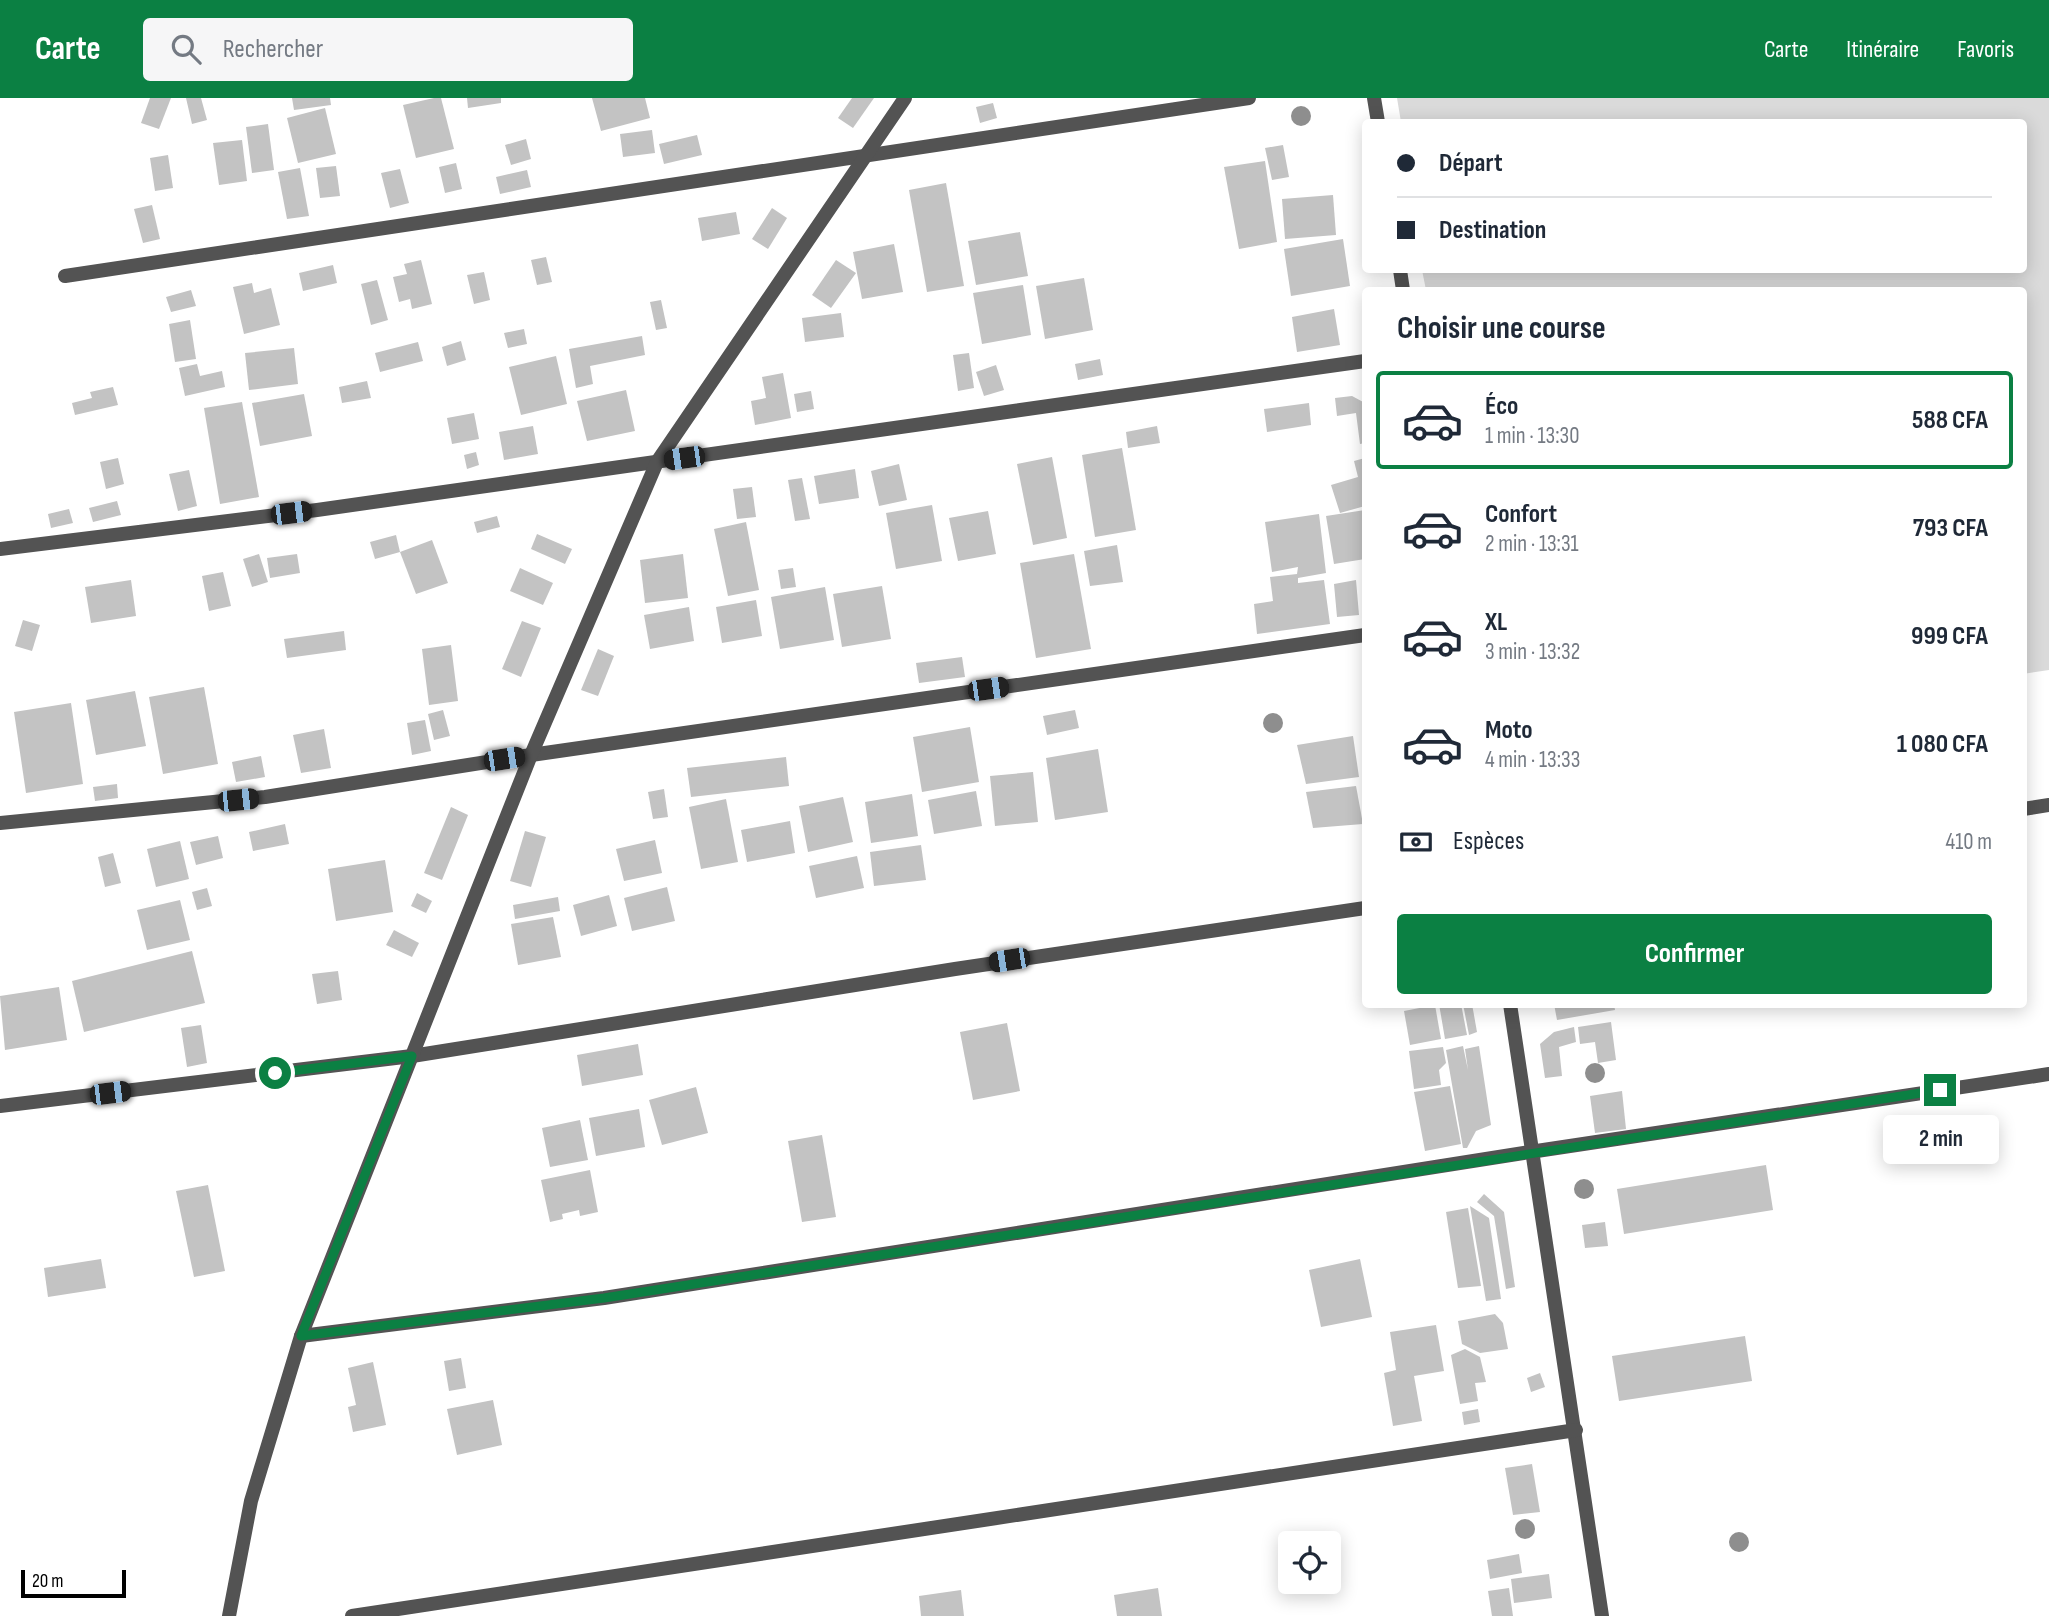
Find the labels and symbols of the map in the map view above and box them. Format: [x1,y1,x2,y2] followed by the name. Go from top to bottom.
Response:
[662,445,707,471] car
[269,500,314,526] car
[966,676,1011,702] car
[482,745,527,773] car
[217,787,260,813] car
[987,946,1032,974] car
[259,1057,291,1089] route start
[1924,1074,1956,1106] route end
[88,1080,133,1106] car
[1882,1114,1998,1164] callout: 2 min
[21,1567,126,1599] scale bar

